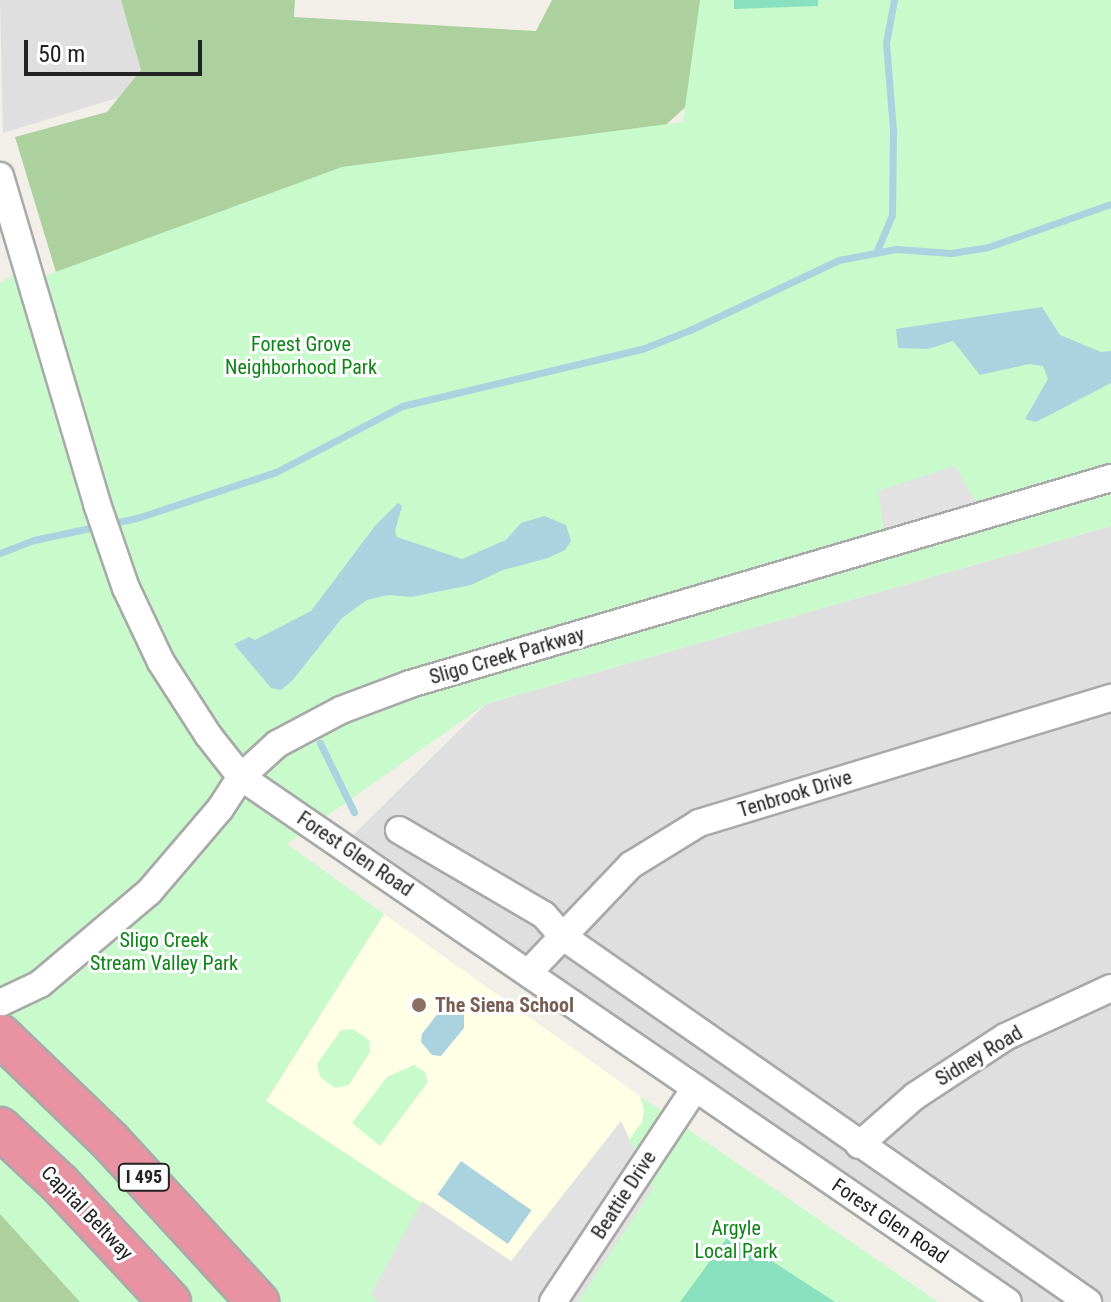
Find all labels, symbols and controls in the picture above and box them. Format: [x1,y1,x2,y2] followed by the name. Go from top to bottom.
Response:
[28,24,206,74] scale bar
[38,40,85,68] text: 50 m
[225,333,377,380] park label: Forest Grove Neighborhood Park
[427,622,587,690] street label: Sligo Creek Parkway
[735,765,855,823] street label: Tenbrook Drive
[293,806,417,902] street label: Forest Glen Road
[90,929,238,976] park label: Sligo Creek Stream Valley Park
[435,993,574,1017] place label: The Siena School
[410,996,428,1014] marker: The Siena School
[931,1021,1027,1091] street label: Sidney Road
[587,1146,661,1244] street label: Beattie Drive
[36,1161,138,1265] street label: Capital Beltway
[116,1163,172,1191] road number: I 495
[828,1173,952,1269] street label: Forest Glen Road
[694,1216,778,1263] park label: Argyle Local Park

